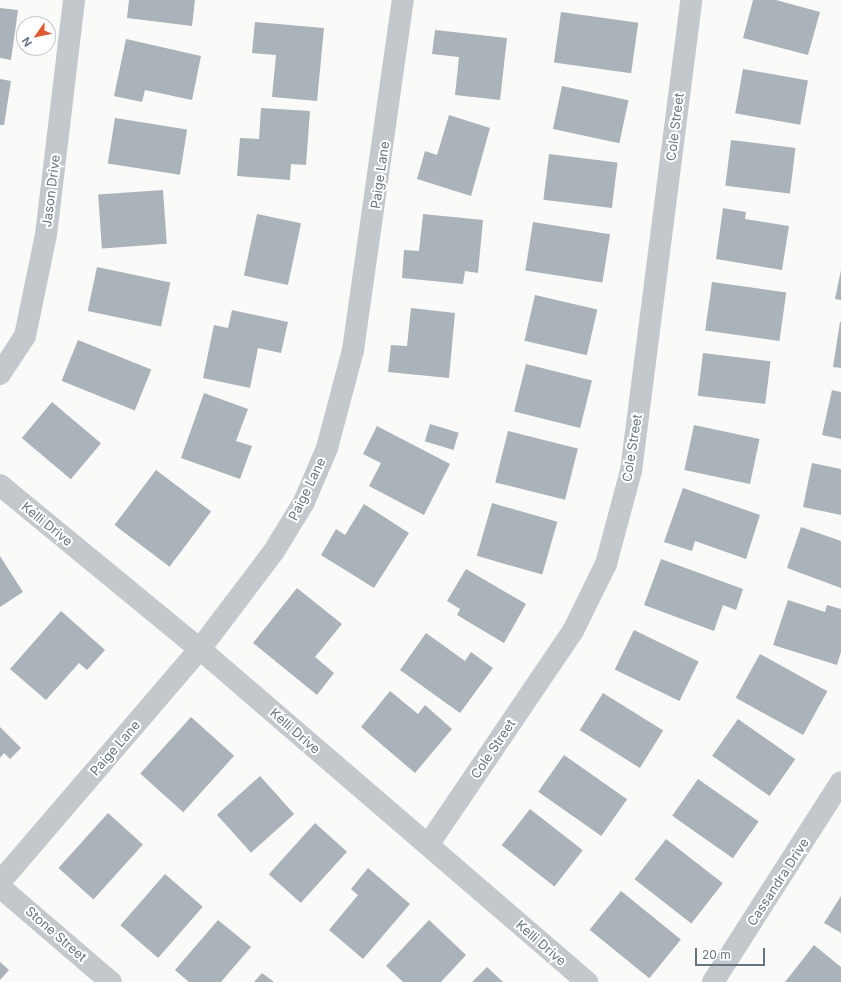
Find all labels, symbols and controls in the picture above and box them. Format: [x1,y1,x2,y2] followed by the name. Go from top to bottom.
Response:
[16,16,56,56] north arrow
[19,35,35,49] text: N
[663,92,687,162] street label: Cole Street
[368,140,392,210] street label: Paige Lane
[39,154,63,228] street label: Jason Drive
[619,413,645,483] street label: Cole Street
[285,455,329,523] street label: Paige Lane
[18,499,76,549] street label: Kelli Drive
[267,705,323,757] street label: Kelli Drive
[467,716,519,782] street label: Cole Street
[87,717,143,779] street label: Paige Lane
[744,835,812,929] street label: Cassandra Drive
[22,903,90,965] street label: Stone Street
[513,917,569,969] street label: Kelli Drive
[697,940,767,966] scale bar
[702,947,731,962] text: 20 m

